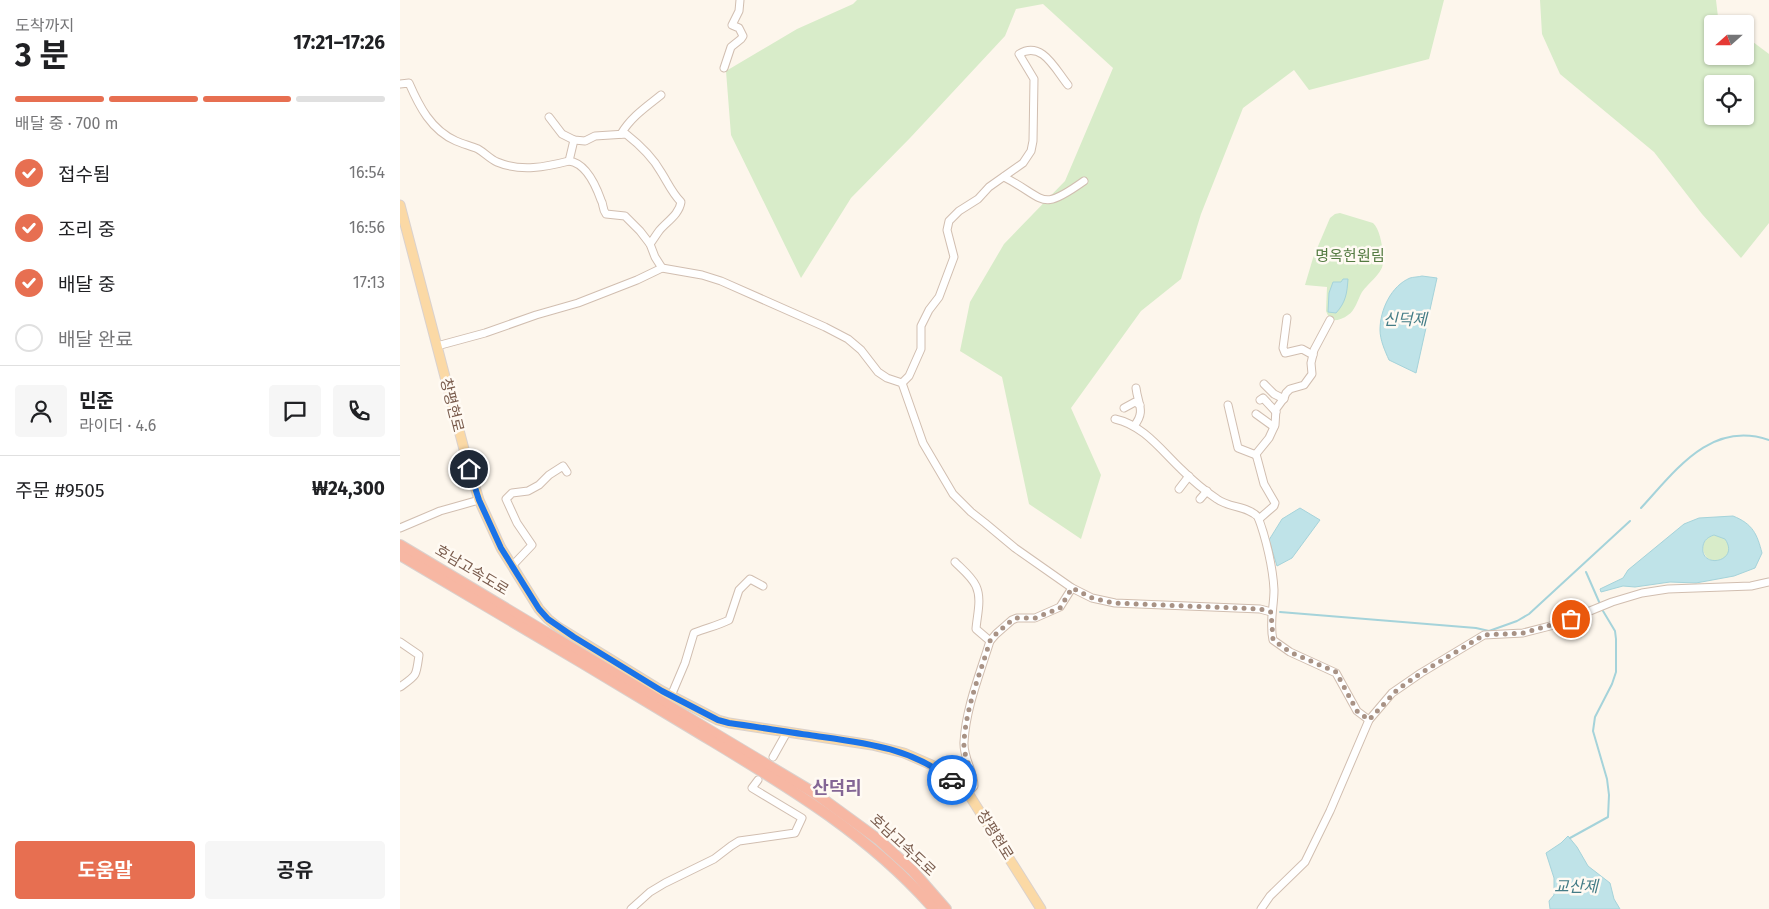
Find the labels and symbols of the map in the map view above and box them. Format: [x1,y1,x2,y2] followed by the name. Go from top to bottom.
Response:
[1704,15,1754,65] north arrow
[1315,247,1385,265] park label: 명옥헌원림
[1383,310,1429,329] water label: 신덕제
[437,376,467,434] street label: 창평현로
[448,448,490,490] pin
[432,541,512,599] street label: 호남고속도로
[1550,598,1592,640] pin
[927,755,977,805] courier
[812,777,862,799] district label: 산덕리
[973,807,1017,863] street label: 창평현로
[867,810,939,880] street label: 호남고속도로
[1554,877,1600,896] water label: 교산제

